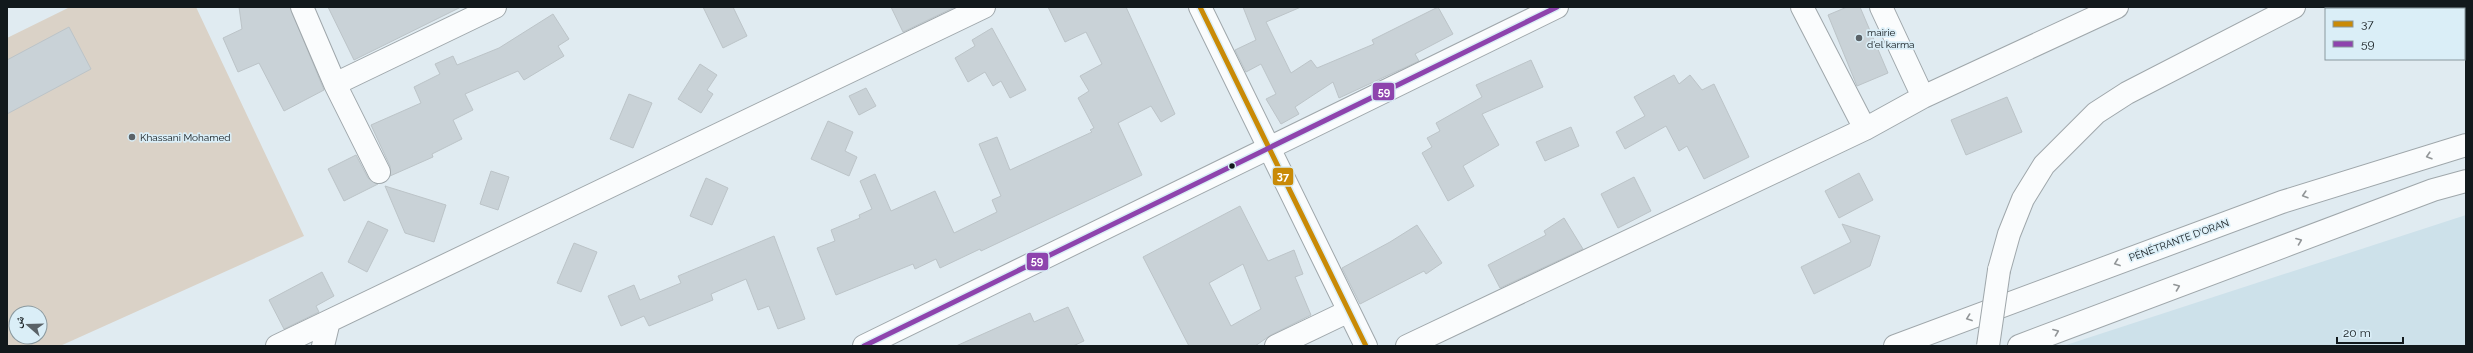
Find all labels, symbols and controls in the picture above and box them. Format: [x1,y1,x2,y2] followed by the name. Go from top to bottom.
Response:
[2325,8,2465,60] legend
[2361,17,2374,31] text: 37
[1867,27,1915,50] place label: mairie d'el karma
[1854,33,1864,43] marker: mairie d'el karma
[2361,37,2375,51] text: 59
[1372,82,1395,101] line badge: 59
[1378,86,1391,99] text: 59
[127,132,137,142] marker: Khassani Mohamed
[140,132,231,143] place label: Khassani Mohamed
[2425,151,2432,160] one-way arrow
[1227,161,1237,171] unlabelled marker
[1272,167,1294,186] line badge: 37
[1277,170,1290,183] text: 37
[2301,190,2308,199] one-way arrow
[2128,217,2230,263] street label: PÉNÉTRANTE D'ORAN
[2295,237,2302,245] one-way arrow
[1026,252,1049,271] line badge: 59
[1031,255,1044,268] text: 59
[2113,259,2120,267] one-way arrow
[2174,283,2181,291] one-way arrow
[8,305,48,345] north arrow
[11,314,28,330] text: ش
[1965,314,1972,322] one-way arrow
[2337,319,2403,345] scale bar
[2343,326,2371,340] text: 20 m
[2052,329,2059,337] one-way arrow

